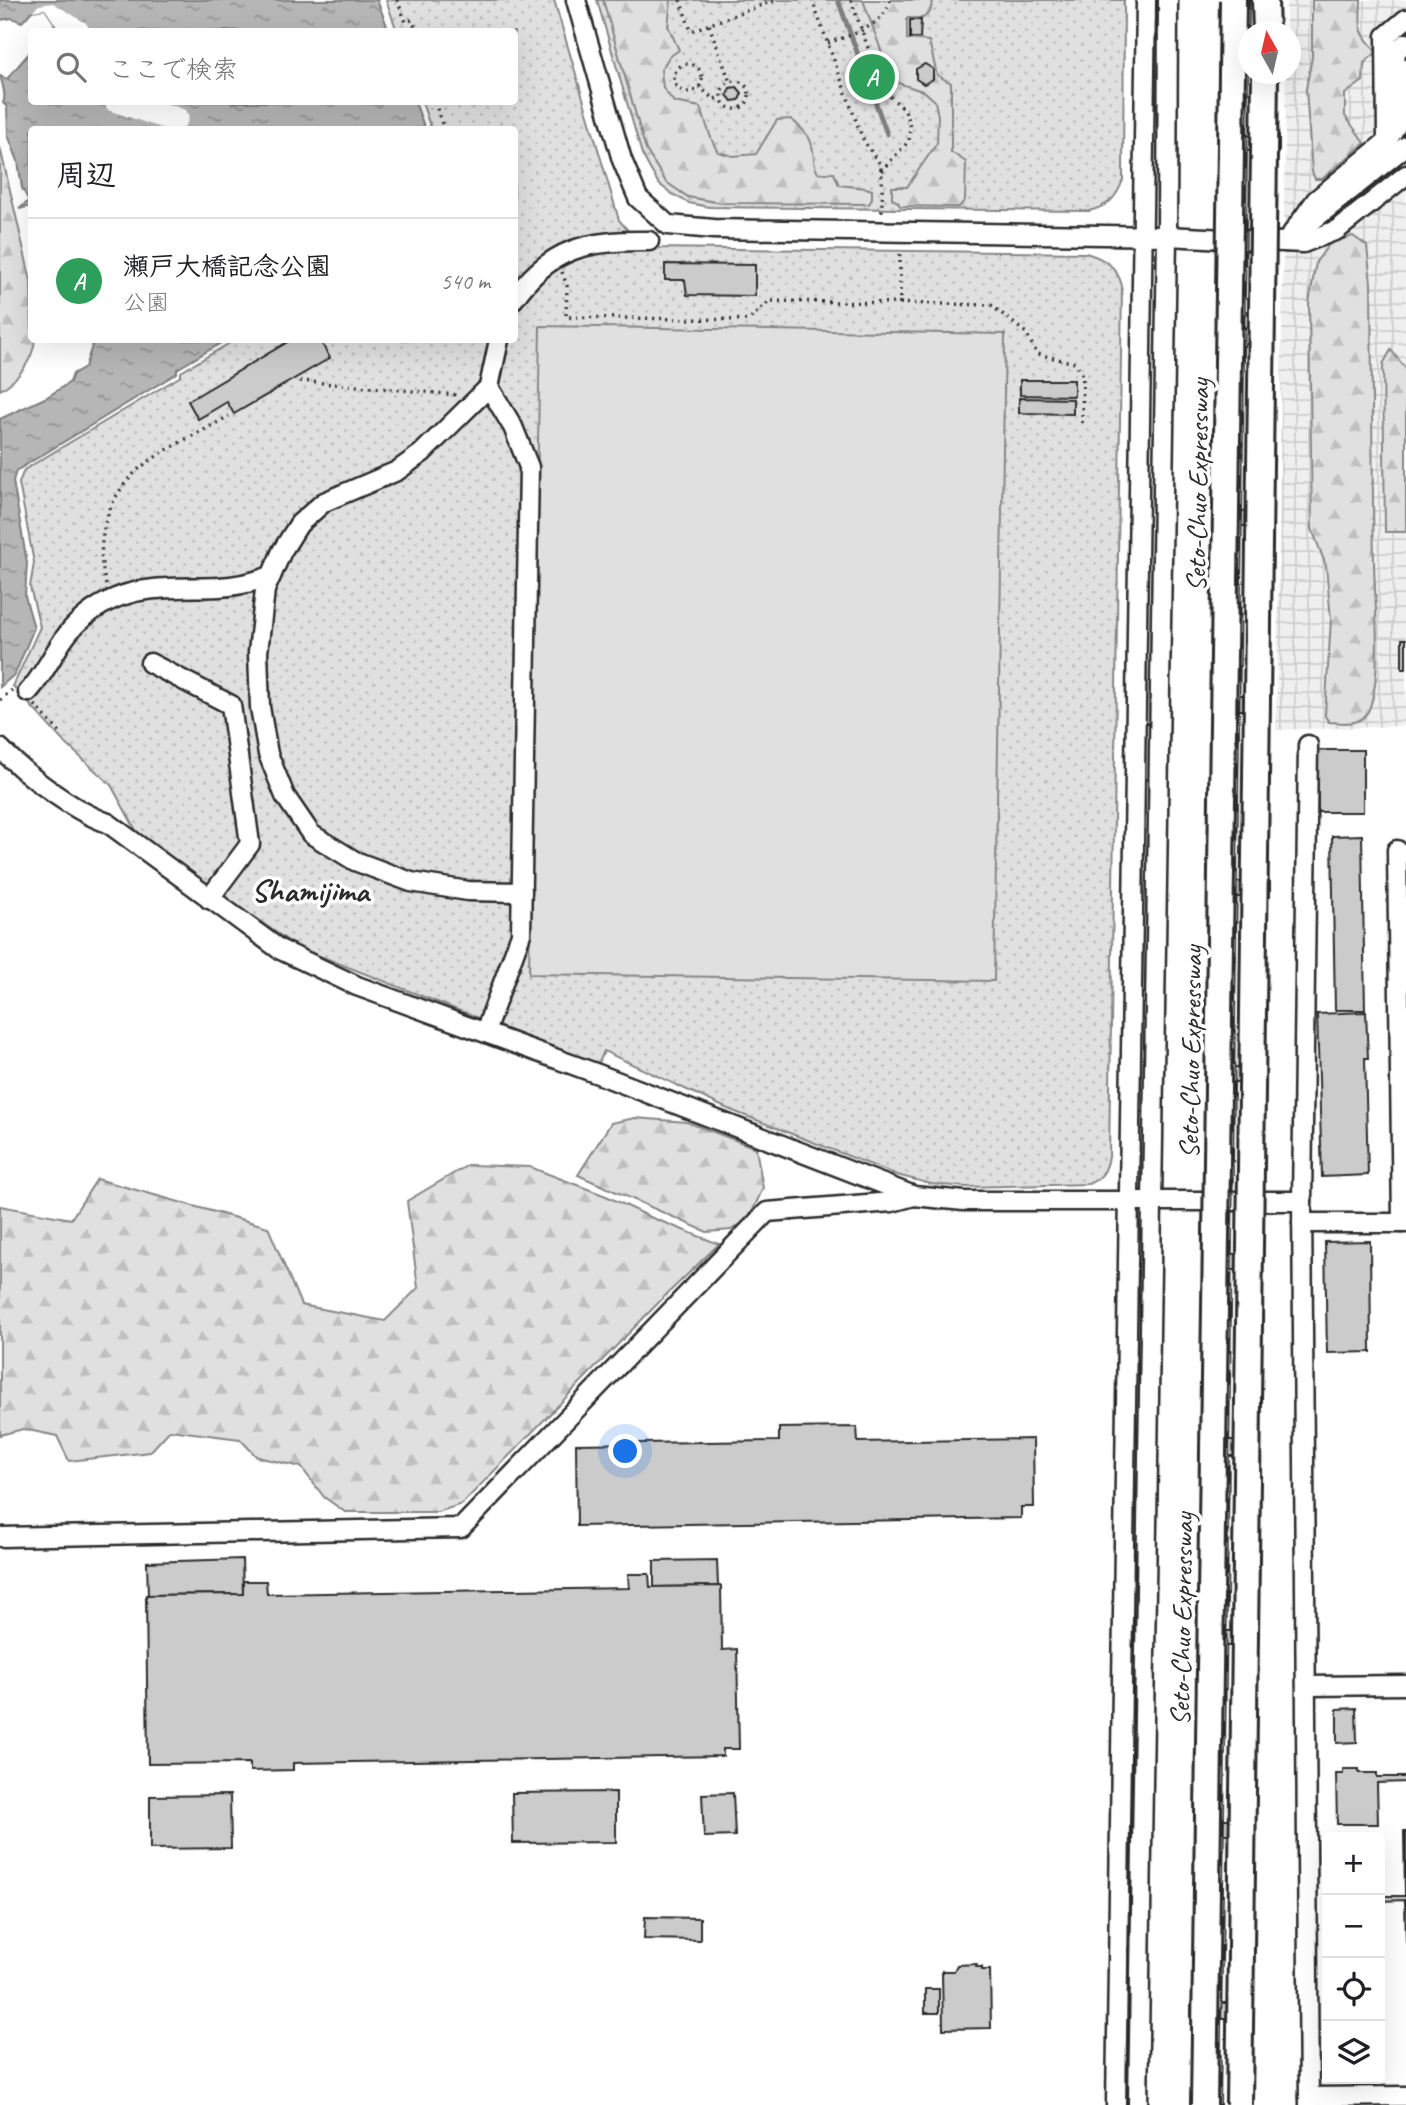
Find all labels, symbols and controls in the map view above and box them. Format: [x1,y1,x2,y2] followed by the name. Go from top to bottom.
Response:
[1238,21,1301,84] north arrow
[28,28,518,105] search box
[52,48,90,86] icon: search
[849,51,895,103] pin: A
[108,53,238,86] text: ここで検索
[56,156,116,194] text: 周辺
[123,250,331,283] text: 瀬戸大橋記念公園
[73,267,85,296] text: A
[441,267,490,296] text: 540 m
[123,288,169,317] text: 公園
[1178,376,1217,592] street label: Seto-Chuo Expressway
[251,870,371,911] district label: Shamijima
[1171,943,1210,1159] street label: Seto-Chuo Expressway
[608,1434,642,1468] your location
[1162,1510,1201,1726] street label: Seto-Chuo Expressway
[1322,1832,1385,2084] map controls
[1322,1832,1385,1895] button: +
[1322,1895,1385,1958] button: −
[1322,1958,1385,2021] button: locate
[1322,2021,1385,2084] button: layers

